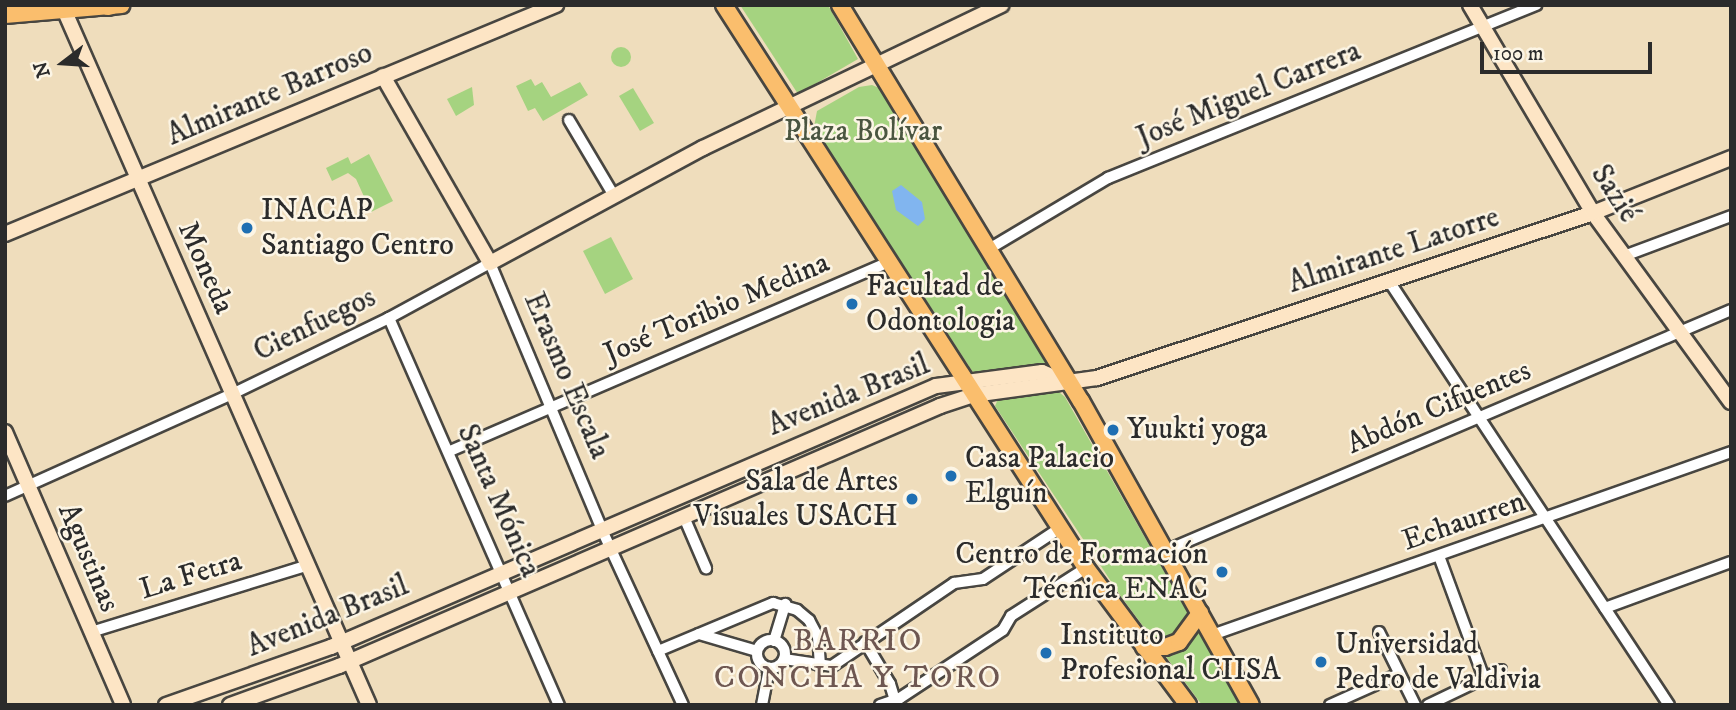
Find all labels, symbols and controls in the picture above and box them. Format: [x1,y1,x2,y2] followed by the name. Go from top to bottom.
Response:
[28,28,98,98] north arrow
[1484,28,1656,72] scale bar
[1132,34,1366,156] street label: José Miguel Carrera
[162,36,378,154] street label: Almirante Barroso
[1493,41,1544,67] text: 100 m
[29,58,56,80] text: N
[784,114,942,150] park label: Plaza Bolívar
[1582,158,1646,230] street label: Sazié
[261,193,454,264] place label: INACAP Santiago Centro
[1284,200,1504,302] street label: Almirante Latorre
[169,216,241,320] street label: Moneda
[239,220,255,236] marker: INACAP Santiago Centro
[599,245,835,373] street label: José Toribio Medina
[866,269,1015,340] place label: Facultad de Odontologia
[248,280,382,370] street label: Cienfuegos
[515,287,617,465] street label: Erasmo Escala
[844,296,860,312] marker: Facultad de Odontologia
[763,347,935,445] street label: Avenida Brasil
[1342,353,1536,463] street label: Abdón Cifuentes
[1127,412,1268,448] place label: Yuukti yoga
[448,419,548,583] street label: Santa Mónica
[1105,422,1121,438] marker: Yuukti yoga
[965,441,1114,512] place label: Casa Palacio Elguín
[694,464,898,534] place label: Sala de Artes Visuales USACH
[943,468,959,484] marker: Casa Palacio Elguín
[1398,484,1530,560] street label: Echaurren
[904,491,920,507] marker: Sala de Artes Visuales USACH
[49,499,127,617] street label: Agustinas
[955,537,1208,608] place label: Centro de Formación Técnica ENAC
[136,544,246,608] street label: La Fetra
[1214,564,1230,580] marker: Centro de Formación Técnica ENAC
[242,568,414,666] street label: Avenida Brasil
[1060,618,1281,688] place label: Instituto Profesional CIISA
[715,623,1001,698] district label: BARRIO CONCHA Y TORO
[1335,627,1541,698] place label: Universidad Pedro de Valdivia
[1038,645,1054,661] marker: Instituto Profesional CIISA
[1313,654,1329,670] marker: Universidad Pedro de Valdivia

